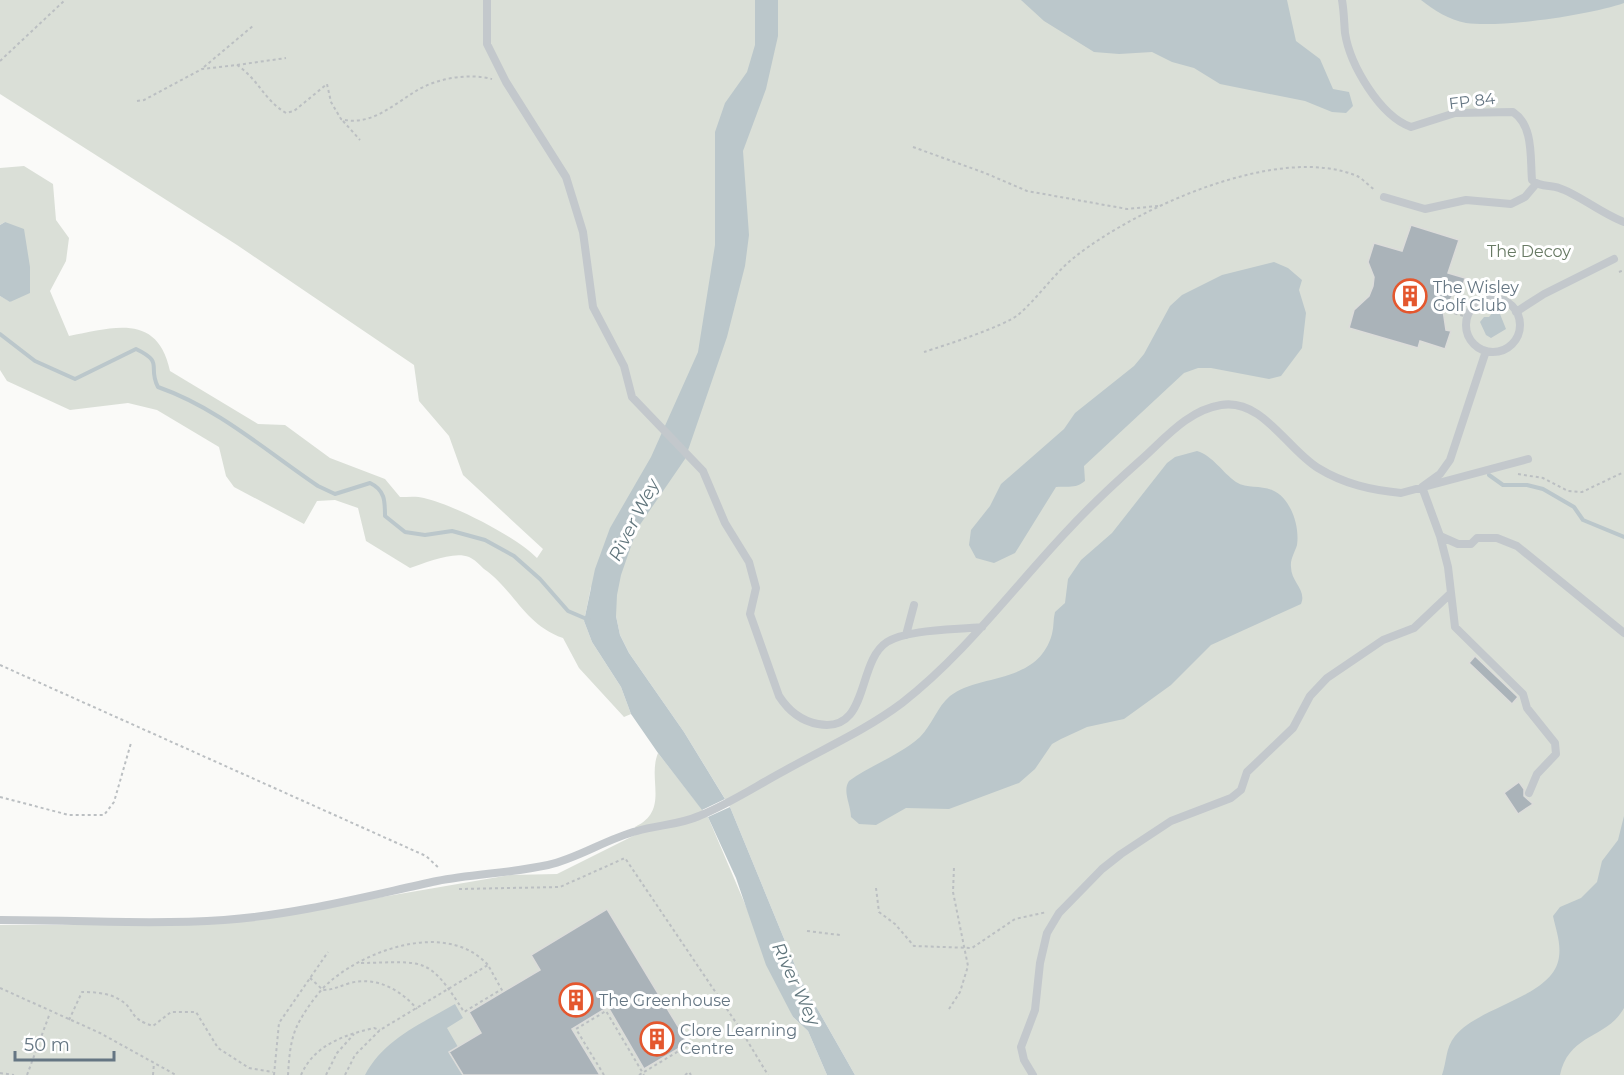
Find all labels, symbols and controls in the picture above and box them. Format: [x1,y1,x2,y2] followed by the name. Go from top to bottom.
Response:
[1448,89,1497,113] street label: FP 84
[1487,242,1571,261] park label: The Decoy
[1392,278,1428,314] building icon: The Wisley Golf Club
[1433,278,1519,315] place label: The Wisley Golf Club
[604,474,665,565] water label: River Wey
[767,939,825,1030] water label: River Wey
[558,982,594,1018] building icon: The Greenhouse
[599,991,731,1010] place label: The Greenhouse
[639,1021,675,1057] building icon: Clore Learning Centre
[680,1021,797,1058] place label: Clore Learning Centre
[15,1024,114,1062] scale bar
[24,1034,70,1056] text: 50 m

